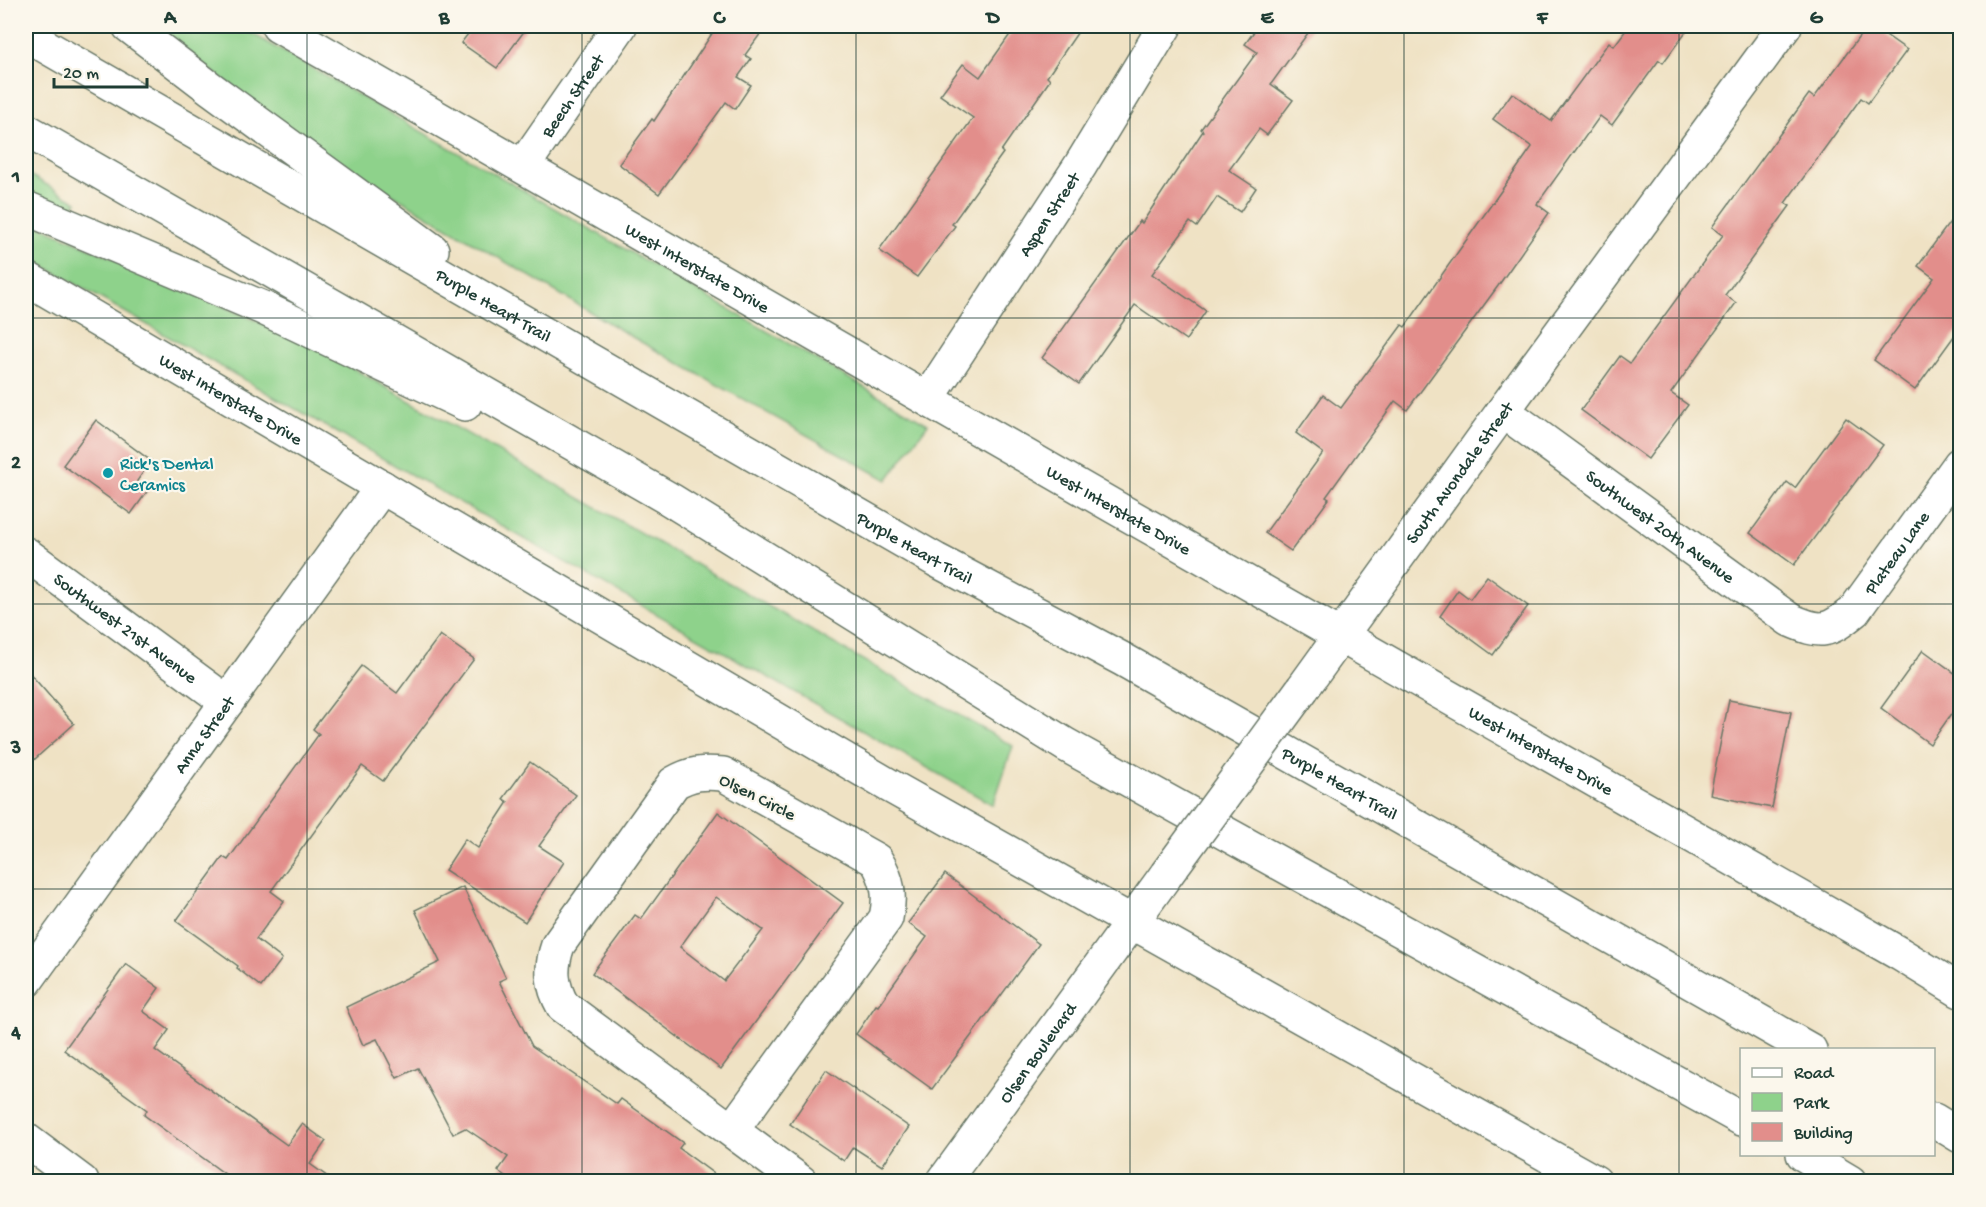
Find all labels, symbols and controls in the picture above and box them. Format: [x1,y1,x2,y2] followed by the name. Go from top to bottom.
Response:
[163,8,178,31] text: A
[438,8,450,31] text: B
[713,8,727,31] text: C
[984,8,1000,31] text: D
[1261,8,1275,31] text: E
[1536,8,1549,31] text: F
[1810,8,1824,31] text: G
[538,50,611,143] street label: Beech Street
[54,51,147,89] scale bar
[63,64,99,85] text: 20 m
[11,167,20,190] text: 1
[1015,168,1087,261] street label: Aspen Street
[620,220,773,319] street label: West Interstate Drive
[430,265,554,349] street label: Purple Heart Trail
[154,350,306,451] street label: West Interstate Drive
[1402,397,1520,549] street label: South Avondale Street
[11,453,21,476] text: 2
[120,455,214,497] place label: Rick's Dental Ceramics
[1042,462,1194,561] street label: West Interstate Drive
[101,466,115,480] marker: Rick's Dental Ceramics
[1581,467,1738,589] street label: Southwest 20th Avenue
[1861,507,1936,600] street label: Plateau Lane
[851,508,975,590] street label: Purple Heart Trail
[48,570,201,690] street label: Southwest 21st Avenue
[171,692,242,779] street label: Anna Street
[1464,703,1617,802] street label: West Interstate Drive
[10,738,21,761] text: 3
[1276,743,1400,826] street label: Purple Heart Trail
[715,770,799,827] street label: Olsen Circle
[996,999,1083,1108] street label: Olsen Boulevard
[10,1023,21,1046] text: 4
[1740,1048,1935,1156] legend
[1794,1064,1835,1085] text: Road
[1793,1094,1830,1115] text: Park
[1793,1124,1853,1145] text: Building

